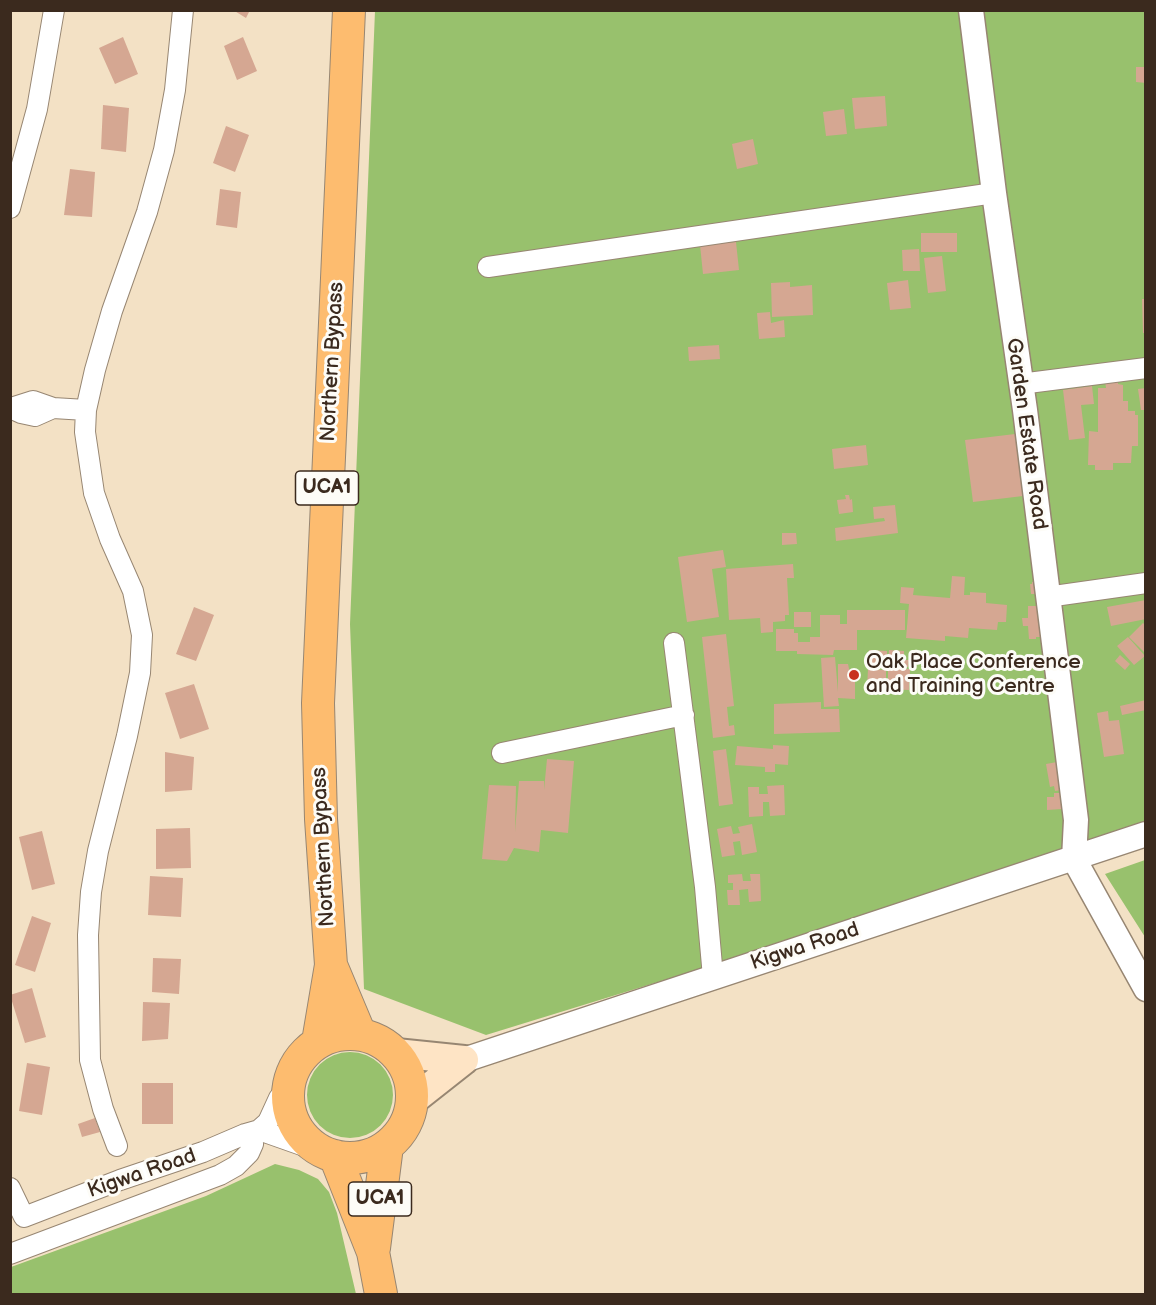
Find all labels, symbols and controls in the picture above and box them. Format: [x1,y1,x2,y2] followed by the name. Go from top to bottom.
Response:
[316,282,350,442] street label: Northern Bypass
[1000,336,1052,532] street label: Garden Estate Road
[296,471,358,505] road number: UCA1
[866,650,1081,700] place label: Oak Place Conference and Training Centre
[847,668,861,682] marker: Oak Place Conference and Training Centre
[307,767,341,927] street label: Northern Bypass
[747,918,863,976] street label: Kigwa Road
[85,1144,199,1204] street label: Kigwa Road
[348,1182,412,1216] road number: UCA1

